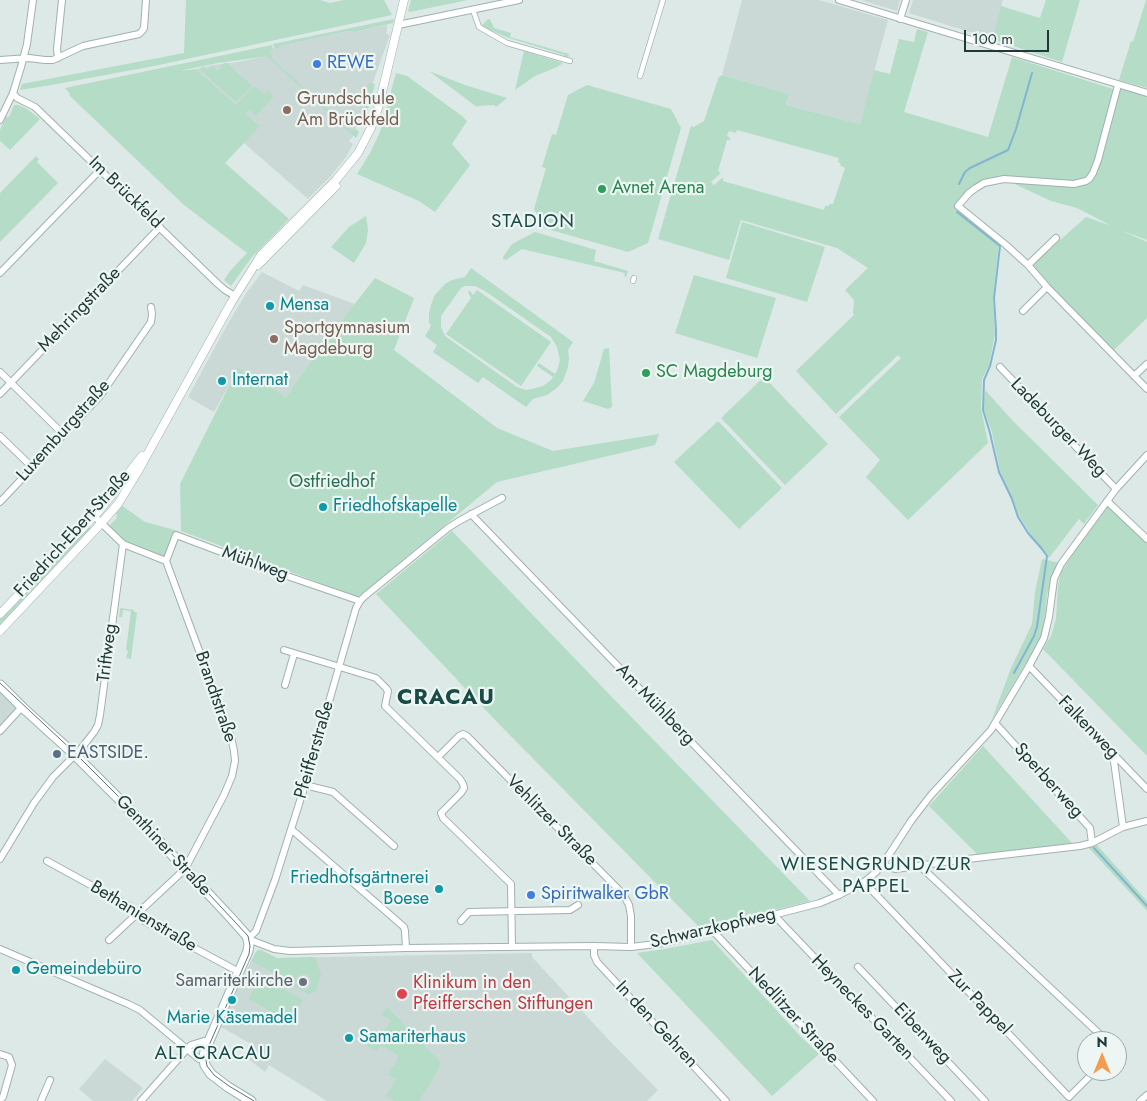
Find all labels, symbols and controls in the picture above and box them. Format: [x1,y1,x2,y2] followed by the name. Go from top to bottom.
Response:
[967,20,1052,52] scale bar
[972,28,1013,50] text: 100 m
[327,53,375,75] place label: REWE
[311,58,323,70] marker: REWE
[297,89,399,132] place label: Grundschule Am Brückfeld
[281,104,293,116] marker: Grundschule Am Brückfeld
[83,152,167,234] street label: Im Brückfeld
[612,178,705,200] place label: Avnet Arena
[596,183,608,195] marker: Avnet Arena
[490,211,576,233] district label: STADION
[34,263,126,357] street label: Mehringstraße
[280,295,329,317] place label: Mensa
[264,300,276,312] marker: Mensa
[284,318,410,360] place label: Sportgymnasium Magdeburg
[268,333,280,345] marker: Sportgymnasium Magdeburg
[656,362,772,384] place label: SC Magdeburg
[640,367,652,379] marker: SC Magdeburg
[232,370,288,392] place label: Internat
[1005,374,1111,482] street label: Ladeburger Weg
[216,375,228,387] marker: Internat
[13,376,115,486] street label: Luxemburgstraße
[10,466,136,602] street label: Friedrich-Ebert-Straße
[289,472,375,494] park label: Ostfriedhof
[333,496,457,518] place label: Friedhofskapelle
[317,501,329,513] marker: Friedhofskapelle
[219,542,291,586] street label: Mühlweg
[94,623,122,683] street label: Triftweg
[189,649,241,745] street label: Brandtstraße
[611,660,699,750] street label: Am Mühlberg
[396,686,496,712] district label: CRACAU
[1053,692,1123,764] street label: Falkenweg
[291,699,339,801] street label: Pfeifferstraße
[1009,739,1087,823] street label: Sperberweg
[67,743,149,765] place label: EASTSIDE.
[51,748,63,760] marker: EASTSIDE.
[501,771,601,871] street label: Vehlitzer Straße
[111,791,215,901] street label: Genthiner Straße
[778,854,974,898] district label: WIESENGRUND/ZUR PAPPEL
[290,868,429,911] place label: Friedhofsgärtnerei Boese
[86,877,200,957] street label: Bethanienstraße
[433,883,445,895] marker: Friedhofsgärtnerei Boese
[541,884,669,906] place label: Spiritwalker GbR
[525,889,537,901] marker: Spiritwalker GbR
[648,904,778,954] street label: Schwarzkopfweg
[806,951,918,1065] street label: Heyneckes Garten
[26,959,142,981] place label: Gemeindebüro
[743,963,843,1069] street label: Nedlitzer Straße
[10,964,22,976] marker: Gemeindebüro
[943,966,1015,1040] street label: Zur Pappel
[175,971,293,993] place label: Samariterkirche
[413,973,593,1016] place label: Klinikum in den Pfeifferschen Stiftungen
[297,976,309,988] marker: Samariterkirche
[610,977,702,1073] street label: In den Gehren
[395,987,409,1001] marker: Klinikum in den Pfeifferschen Stiftungen
[226,994,238,1006] marker: Marie Käsemadel
[889,999,955,1069] street label: Eibenweg
[167,1008,297,1030] place label: Marie Käsemadel
[359,1027,466,1049] place label: Samariterhaus
[1077,1031,1127,1081] north arrow
[343,1032,355,1044] marker: Samariterhaus
[1096,1032,1108,1052] text: N
[153,1043,273,1065] district label: ALT CRACAU

